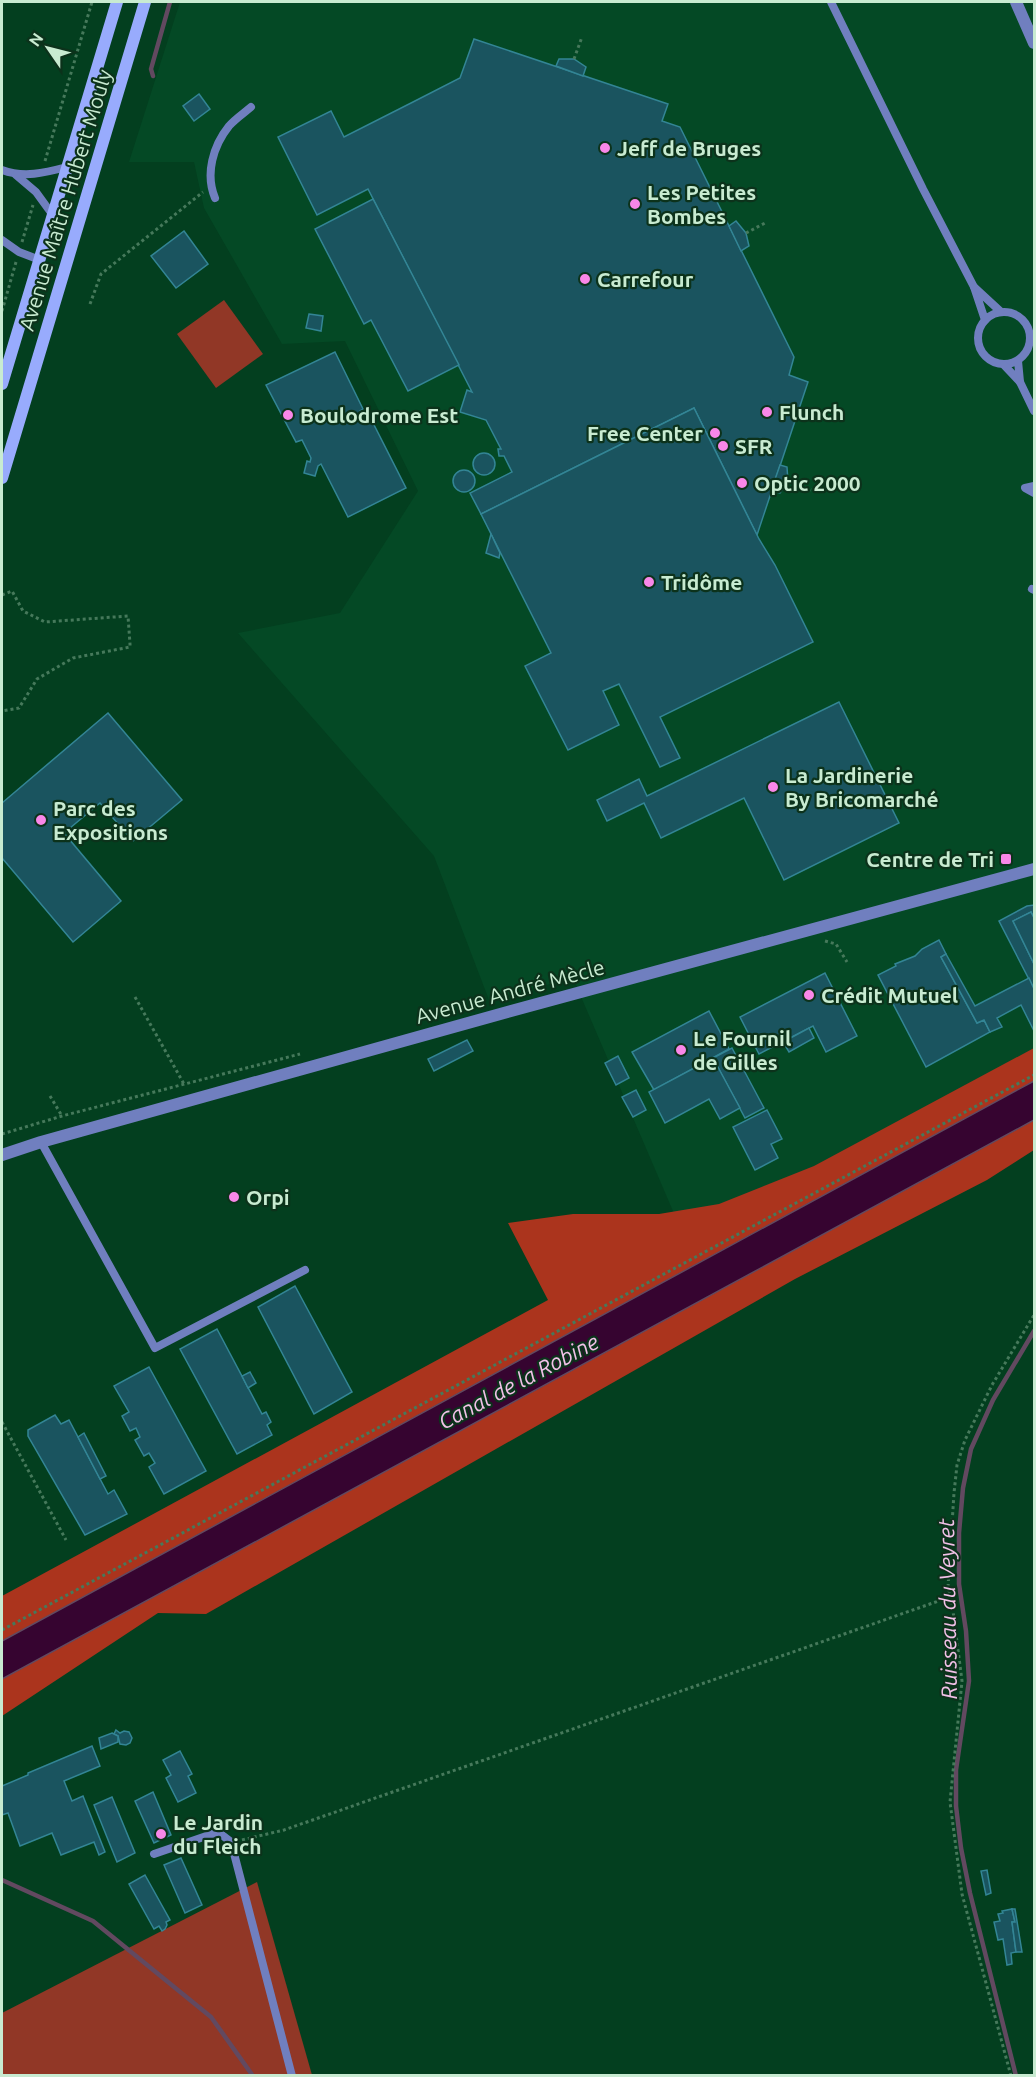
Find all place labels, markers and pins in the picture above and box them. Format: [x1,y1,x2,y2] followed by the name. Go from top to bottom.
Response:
[617,136,761,160] place label: Jeff de Bruges
[598,141,612,155] marker: Jeff de Bruges
[647,180,756,228] place label: Les Petites Bombes
[628,197,642,211] marker: Les Petites Bombes
[597,267,694,291] place label: Carrefour
[578,272,592,286] marker: Carrefour
[779,400,844,424] place label: Flunch
[300,403,458,427] place label: Boulodrome Est
[760,405,774,419] marker: Flunch
[281,408,295,422] marker: Boulodrome Est
[587,421,703,445] place label: Free Center
[708,426,722,440] marker: Free Center
[735,434,773,458] place label: SFR
[716,439,730,453] marker: SFR
[754,471,861,495] place label: Optic 2000
[735,476,749,490] marker: Optic 2000
[661,570,742,594] place label: Tridôme
[642,575,656,589] marker: Tridôme
[785,763,939,811] place label: La Jardinerie By Bricomarché
[766,780,780,794] marker: La Jardinerie By Bricomarché
[53,796,168,844] place label: Parc des Expositions
[34,813,48,827] marker: Parc des Expositions
[866,847,994,871] place label: Centre de Tri
[999,852,1013,866] marker: Centre de Tri
[821,983,958,1007] place label: Crédit Mutuel
[802,988,816,1002] marker: Crédit Mutuel
[693,1026,791,1074] place label: Le Fournil de Gilles
[674,1043,688,1057] marker: Le Fournil de Gilles
[246,1185,290,1209] place label: Orpi
[227,1190,241,1204] marker: Orpi
[173,1810,263,1858] place label: Le Jardin du Fleich
[154,1827,168,1841] marker: Le Jardin du Fleich

